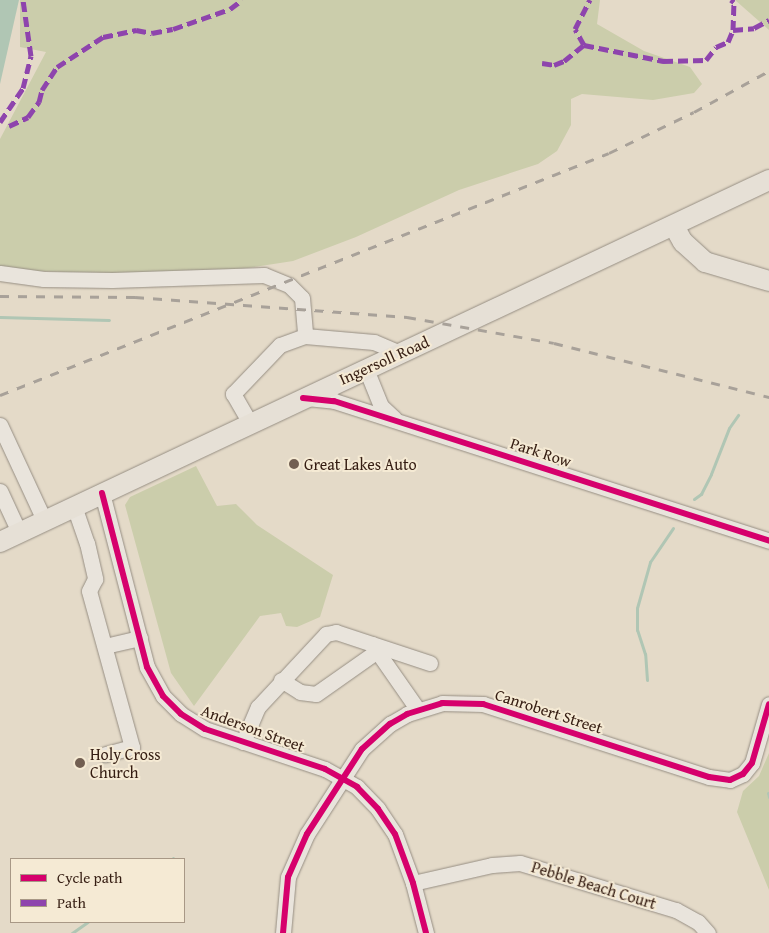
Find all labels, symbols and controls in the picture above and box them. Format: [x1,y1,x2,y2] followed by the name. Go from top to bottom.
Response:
[336,332,432,388] street label: Ingersoll Road
[508,433,574,471] street label: Park Row
[304,454,417,474] place label: Great Lakes Auto
[288,458,300,470] marker: Great Lakes Auto
[493,685,605,737] street label: Canrobert Street
[199,700,307,756] street label: Anderson Street
[90,744,161,782] place label: Holy Cross Church
[74,757,86,769] marker: Holy Cross Church
[529,857,659,913] street label: Pebble Beach Court
[10,858,185,923] legend
[57,867,123,888] text: Cycle path
[57,892,86,913] text: Path

